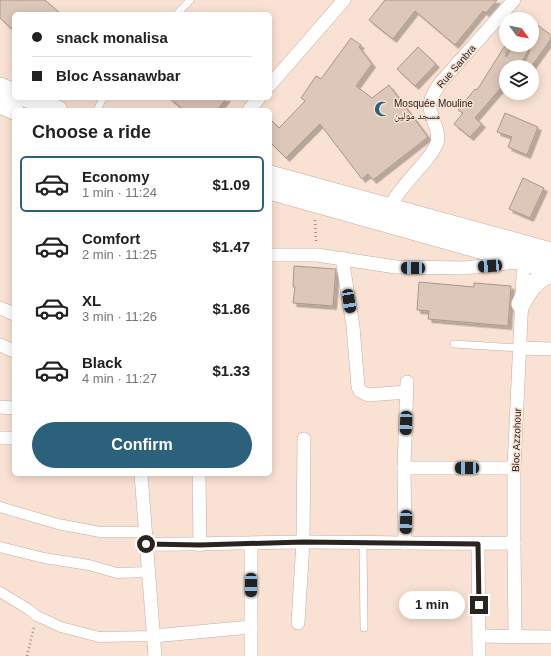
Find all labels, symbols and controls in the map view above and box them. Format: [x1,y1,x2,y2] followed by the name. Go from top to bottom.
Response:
[499,12,539,52] north arrow
[499,12,539,100] map controls
[56,29,168,46] text: snack monalisa
[435,42,478,90] street label: Rue Sanbra
[499,60,539,100] button: layers
[56,67,181,84] text: Bloc Assanawbar
[394,98,473,122] place label: Mosquée Mouline مسجد مولين
[373,100,391,118] mosque icon: Mosquée Mouline مسجد مولين
[32,122,151,142] text: Choose a ride
[34,166,70,202] icon: car
[82,168,150,185] text: Economy
[212,176,250,193] text: $1.09
[82,185,157,200] text: 1 min · 11:24
[34,228,70,264] icon: car
[82,230,140,247] text: Comfort
[212,238,250,255] text: $1.47
[82,247,157,262] text: 2 min · 11:25
[478,259,502,273] car
[401,262,425,274] car
[341,288,357,314] car
[34,290,70,326] icon: car
[82,292,101,309] text: XL
[212,300,250,317] text: $1.86
[82,309,157,324] text: 3 min · 11:26
[34,352,70,388] icon: car
[82,354,122,371] text: Black
[212,362,250,379] text: $1.33
[82,371,157,386] text: 4 min · 11:27
[510,407,523,472] street label: Bloc Azzohour
[400,411,412,435] car
[32,422,252,468] button: Confirm
[455,462,479,474] car
[400,510,412,534] car
[137,535,155,553] route start
[245,573,257,597] car
[399,591,465,619] callout: 1 min
[470,596,488,614] route end
[415,597,449,612] text: 1 min

